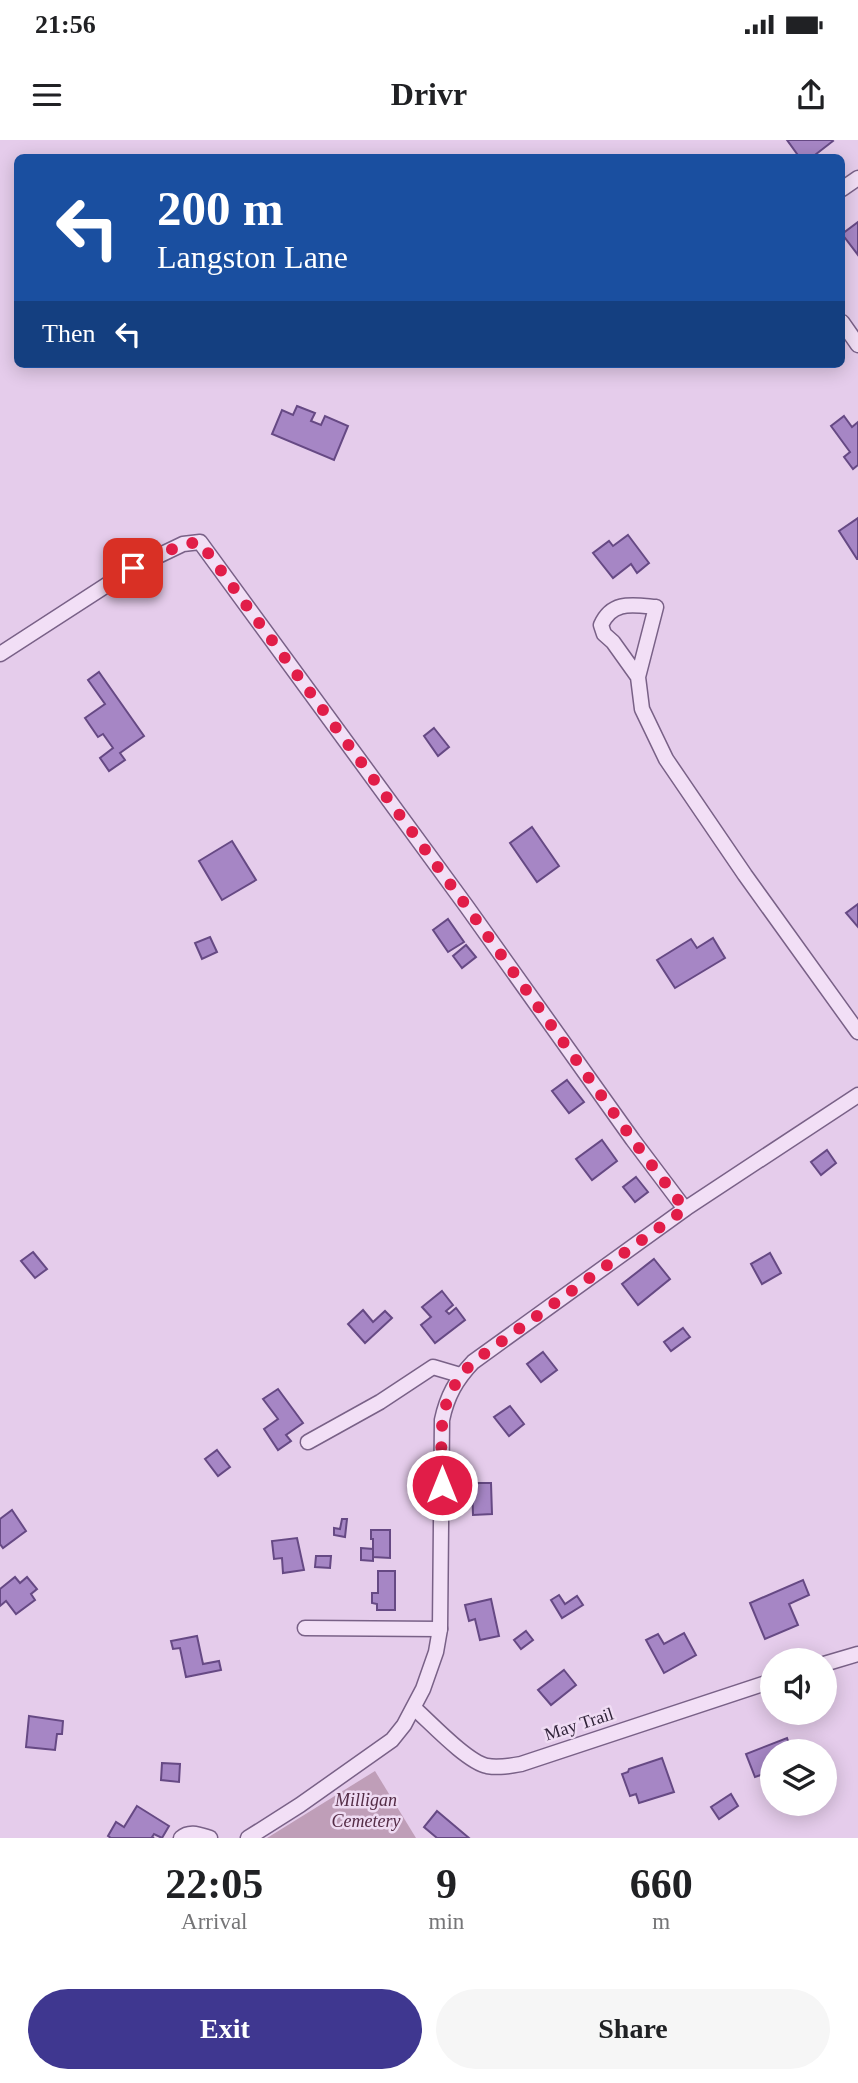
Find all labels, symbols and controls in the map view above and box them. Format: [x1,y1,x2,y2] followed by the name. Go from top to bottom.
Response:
[35,10,96,39] text: 21:56
[28,76,66,114] icon: menu
[391,76,467,112] text: Drivr
[792,76,830,114] icon: share
[157,181,284,236] text: 200 m
[42,182,133,273] icon: left
[157,239,348,275] text: Langston Lane
[109,315,147,353] icon: left
[42,319,95,348] text: Then
[103,538,163,598] pin
[114,549,152,587] icon: arrive
[405,1448,479,1522] position arrow
[760,1648,837,1816] map controls
[760,1648,837,1725] button: sound
[542,1703,616,1745] street label: May Trail
[760,1739,837,1816] button: layers
[332,1790,400,1831] park label: Milligan Cemetery
[165,1861,263,1907] text: 22:05
[436,1861,457,1907] text: 9
[630,1861,693,1907] text: 660
[181,1909,248,1934] text: Arrival
[429,1909,464,1934] text: min
[652,1909,670,1934] text: m
[28,1989,422,2069] button: Exit
[436,1989,830,2069] button: Share

